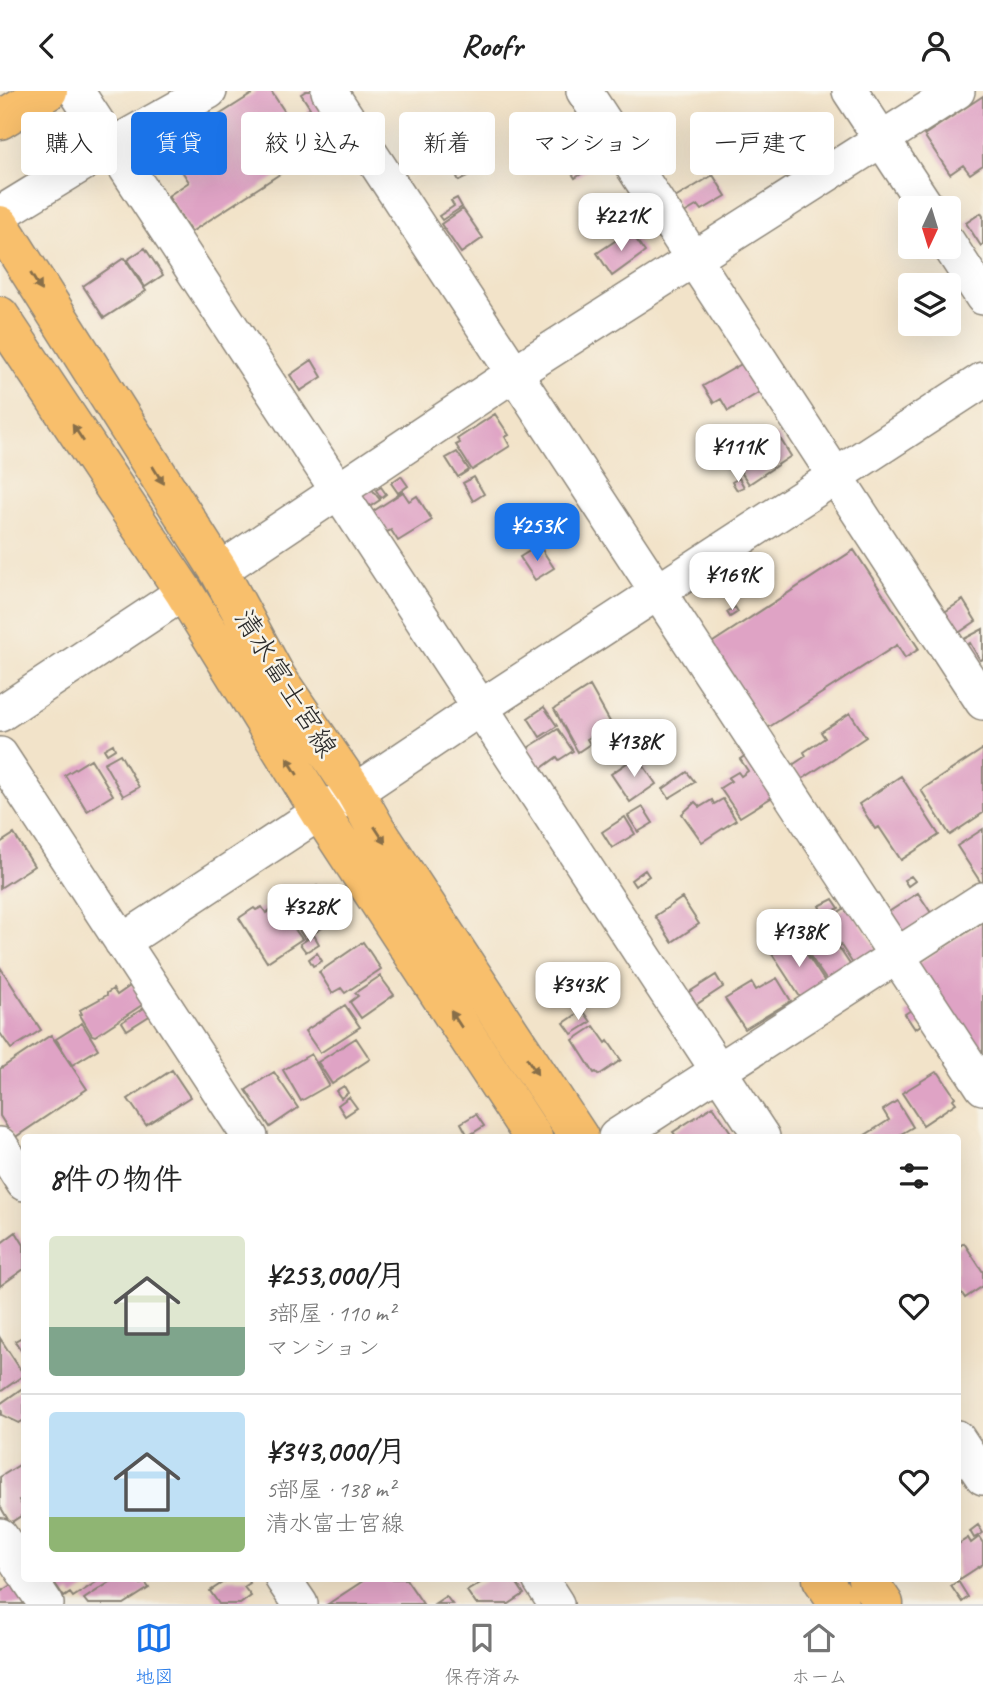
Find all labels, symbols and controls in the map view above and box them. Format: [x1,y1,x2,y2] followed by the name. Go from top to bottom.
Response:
[461,25,522,66] text: Roofr
[28,27,66,65] icon: back
[917,27,955,65] icon: person
[21,112,117,175] chip: 購入
[131,112,227,175] chip: 賃貸
[241,112,385,175] chip: 絞り込み
[399,112,495,175] chip: 新着
[509,112,676,175] chip: マンション
[690,112,834,175] chip: 一戸建て
[572,193,670,253] pin: ¥221K
[898,196,961,259] north arrow
[898,196,961,336] map controls
[594,201,648,230] text: ¥221K
[30,273,43,292] one-way arrow
[898,273,961,336] button: layers
[72,424,85,443] one-way arrow
[689,425,787,484] pin: ¥111K
[711,432,765,461] text: ¥111K
[151,465,164,485] one-way arrow
[488,503,586,563] pin: ¥253K
[511,511,563,540] text: ¥253K
[683,553,781,612] pin: ¥169K
[705,560,759,589] text: ¥169K
[227,602,345,764] street label: 清水富士宮線
[585,719,683,779] pin: ¥138K
[607,727,661,756] text: ¥138K
[285,757,298,776] one-way arrow
[374,825,387,845] one-way arrow
[261,885,359,944] pin: ¥328K
[283,892,337,921] text: ¥328K
[750,909,848,969] pin: ¥138K
[772,917,826,946] text: ¥138K
[529,963,627,1022] pin: ¥343K
[551,970,605,999] text: ¥343K
[449,1009,462,1028] one-way arrow
[525,1057,539,1075] one-way arrow
[895,1157,933,1195] icon: filters
[49,1160,183,1198] text: 8件の物件
[266,1256,406,1294] text: ¥253,000/月
[105,1264,189,1348] icon: home
[895,1287,933,1325] icon: heart
[266,1299,395,1328] text: 3部屋 · 110 m²
[266,1333,380,1362] text: マンション
[266,1432,406,1470] text: ¥343,000/月
[105,1440,189,1524] icon: home
[895,1463,933,1501] icon: heart
[266,1475,395,1504] text: 5部屋 · 138 m²
[266,1509,404,1538] text: 清水富士宮線
[135,1619,173,1689] tab: 地図
[444,1619,520,1689] tab: 保存済み
[791,1619,848,1689] tab: ホーム

